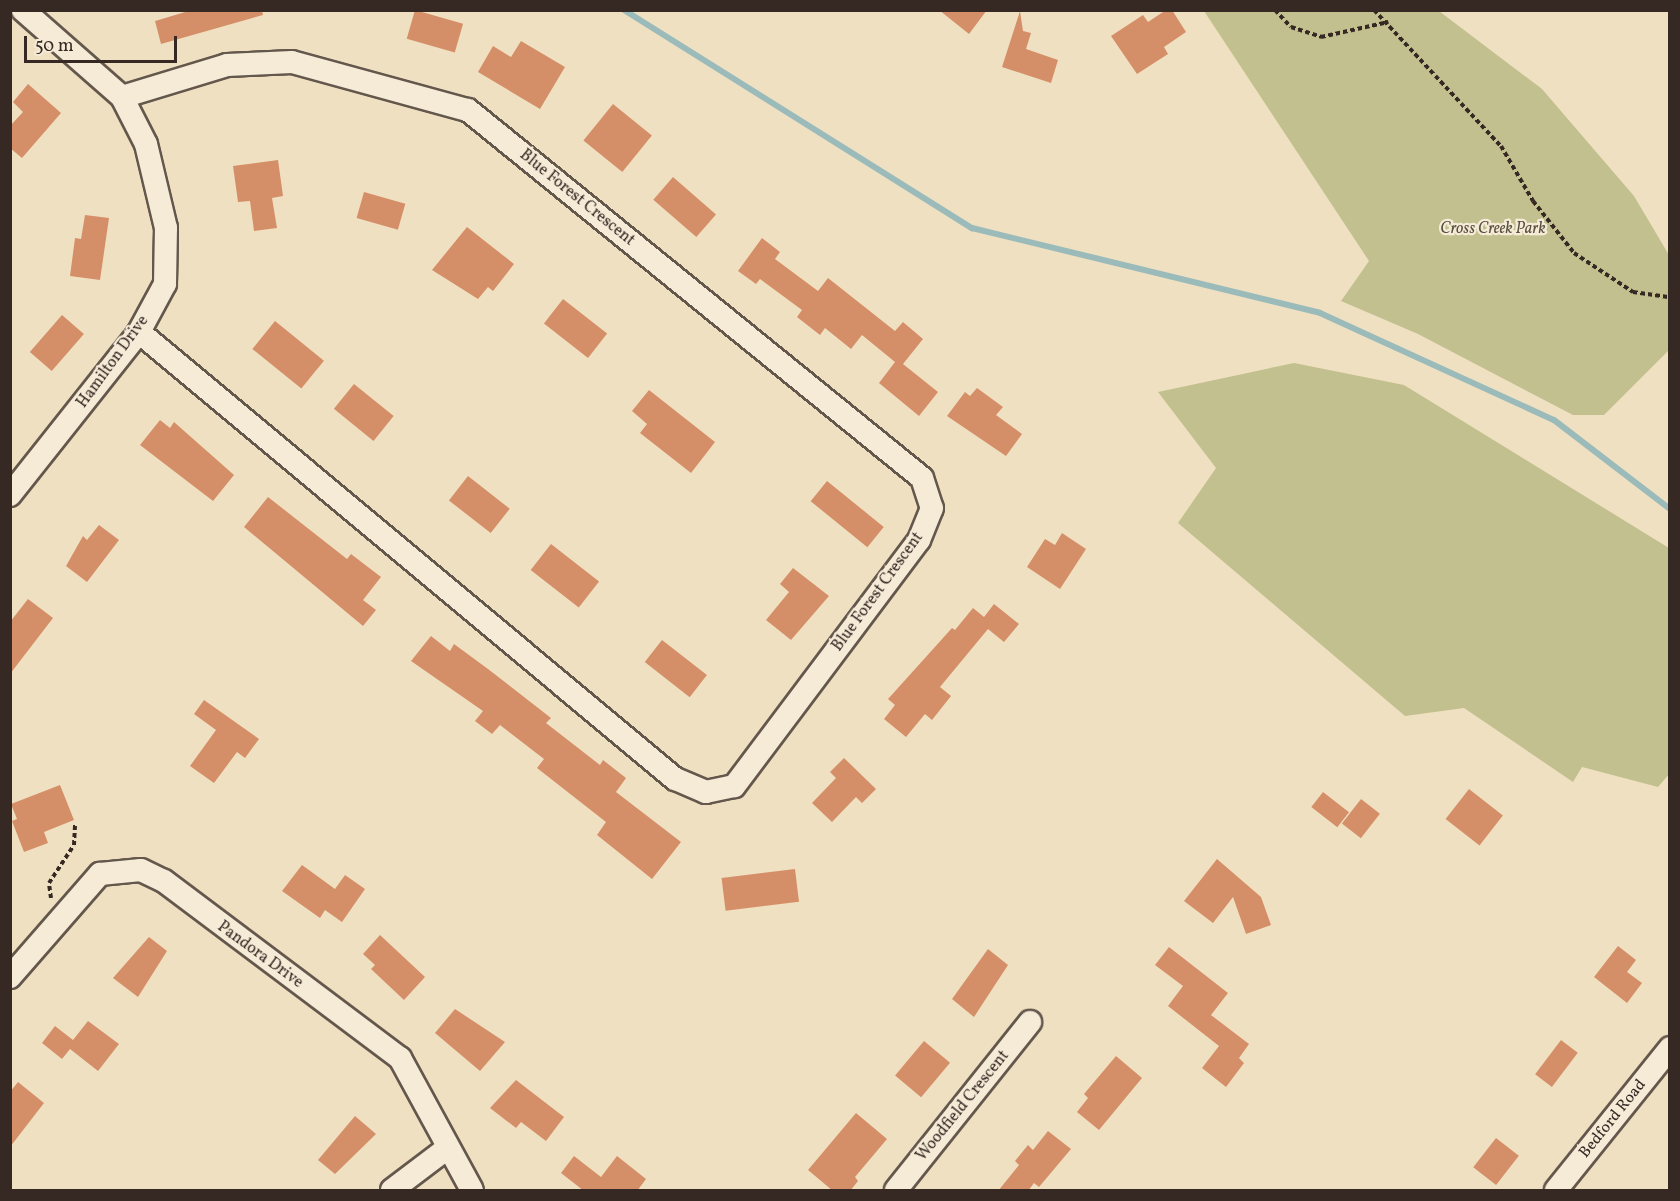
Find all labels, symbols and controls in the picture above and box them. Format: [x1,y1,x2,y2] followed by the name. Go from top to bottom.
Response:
[27,24,180,62] scale bar
[35,34,74,59] text: 50 m
[516,146,638,250] street label: Blue Forest Crescent
[1440,219,1546,239] park label: Cross Creek Park
[73,312,153,412] street label: Hamilton Drive
[828,529,928,655] street label: Blue Forest Crescent
[213,917,307,993] street label: Pandora Drive
[912,1047,1014,1165] street label: Woodfield Crescent
[1575,1076,1651,1162] street label: Bedford Road

